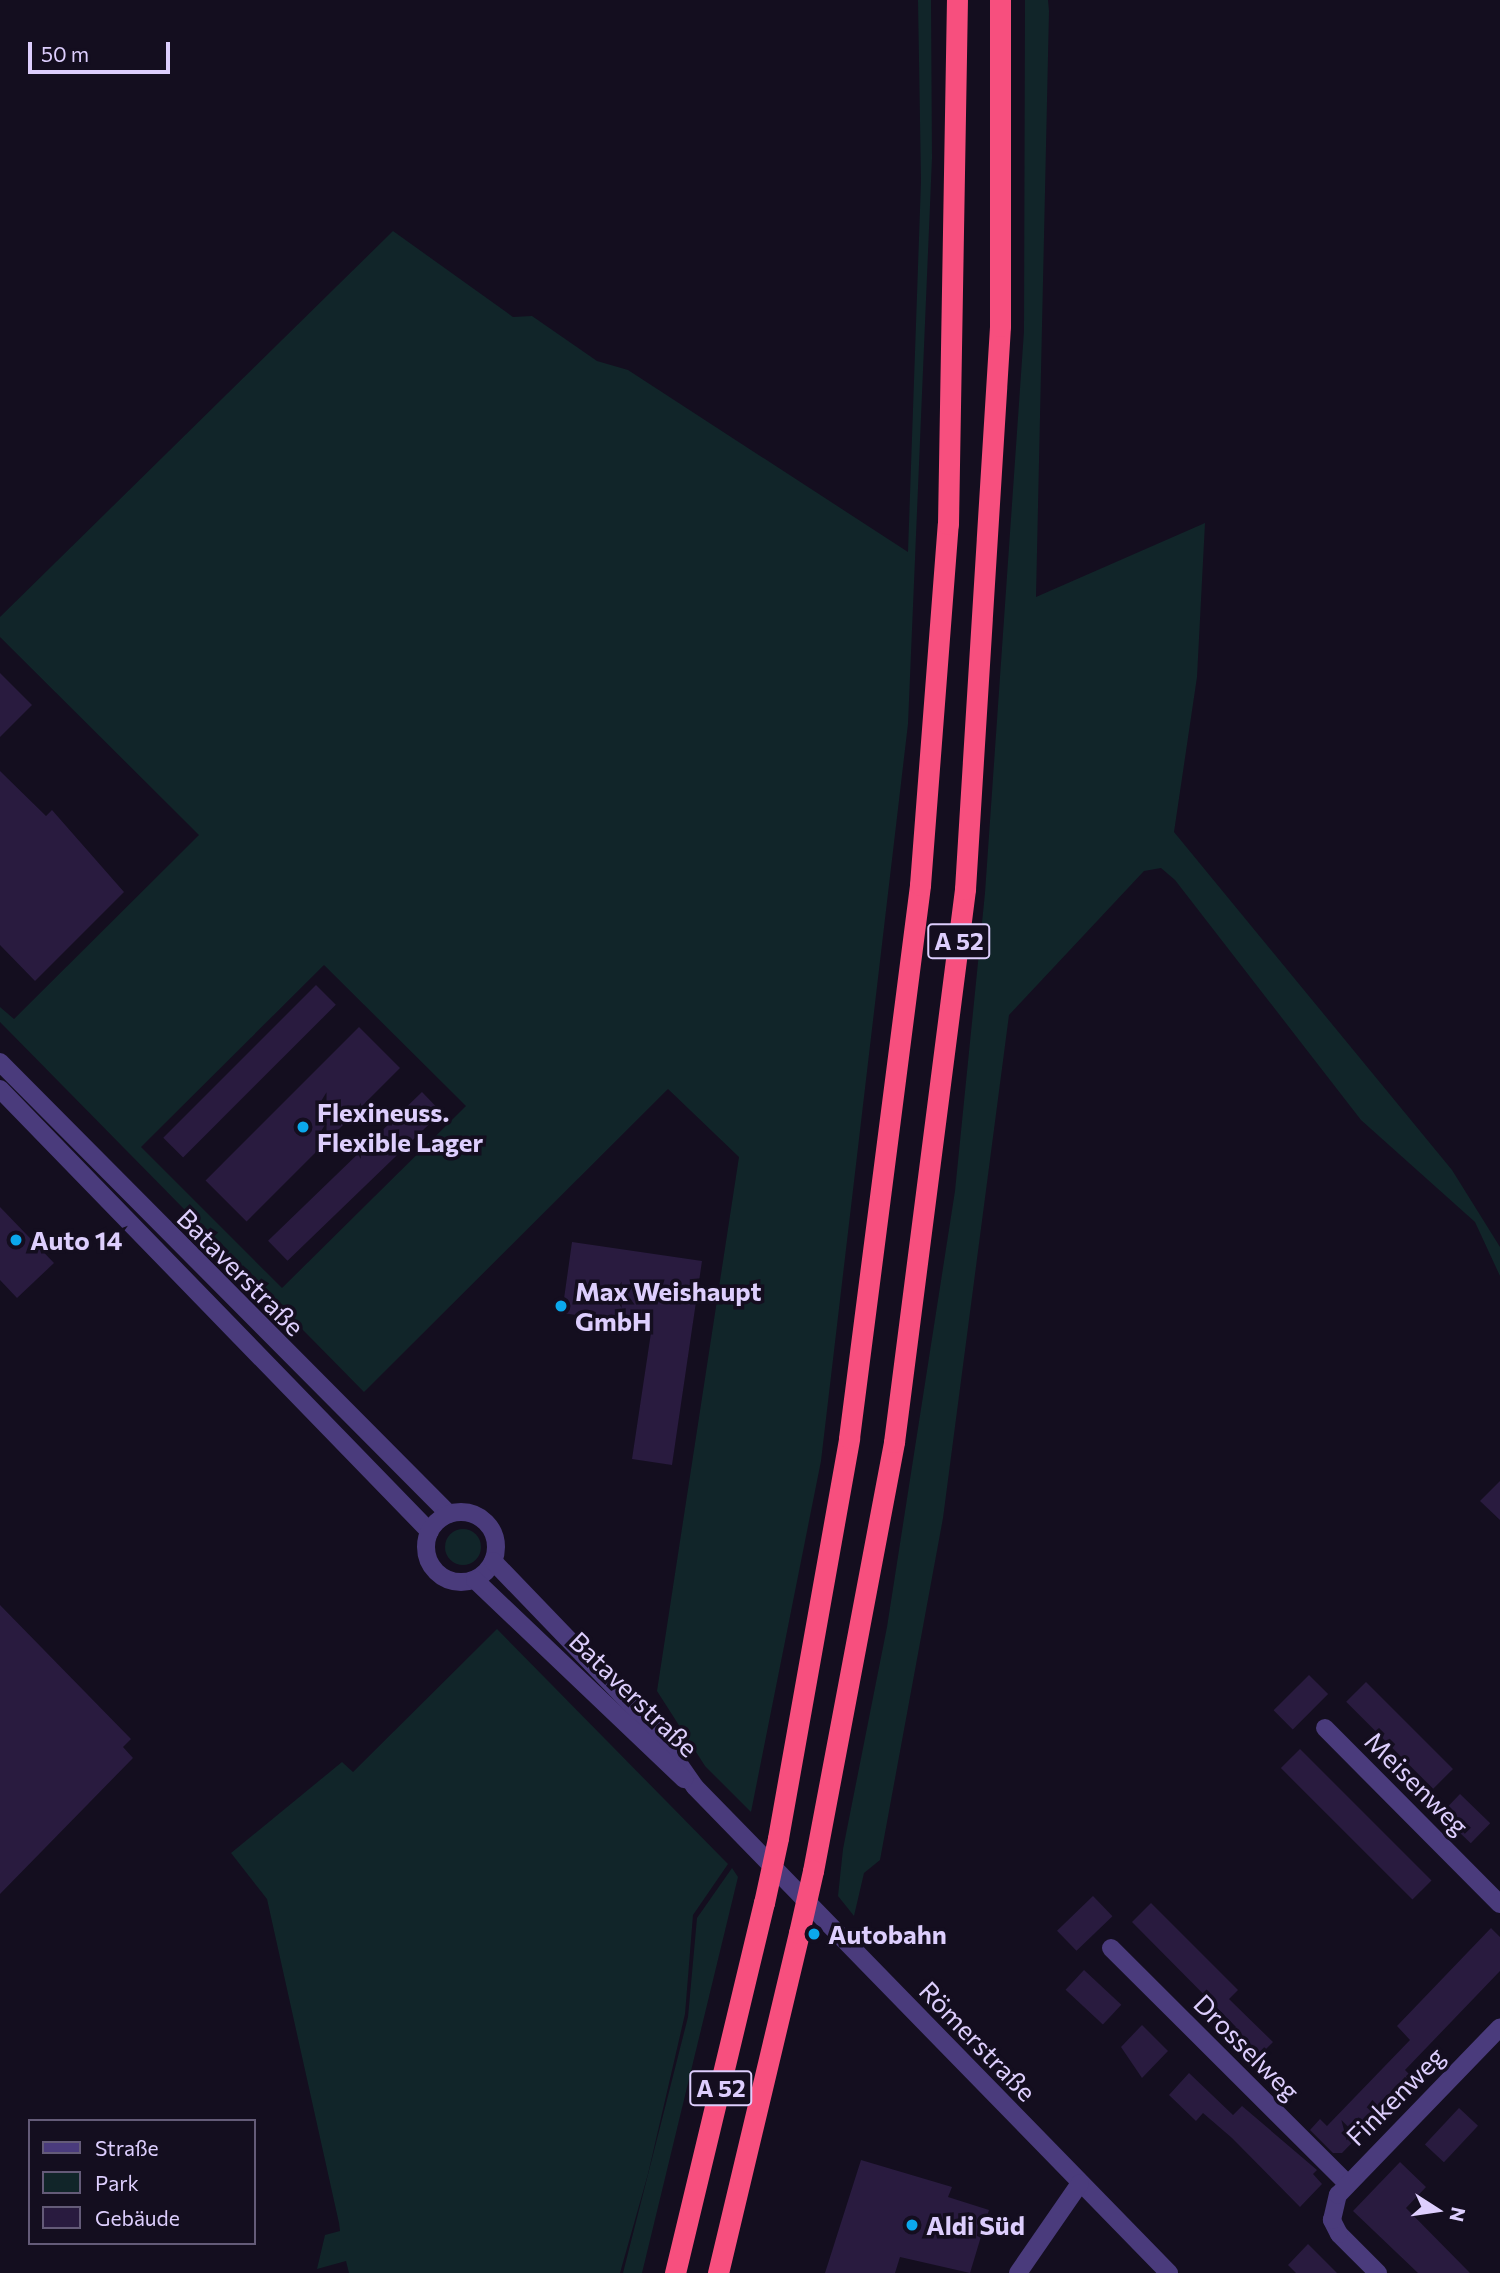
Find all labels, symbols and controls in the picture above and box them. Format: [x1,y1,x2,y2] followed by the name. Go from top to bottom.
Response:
[32,28,173,72] scale bar
[41,41,89,66] text: 50 m
[926,920,992,961] road number: A 52
[317,1096,483,1158] place label: Flexineuss. Flexible Lager
[295,1119,311,1135] marker: Flexineuss. Flexible Lager
[171,1202,311,1342] street label: Bataverstraße
[30,1224,122,1256] place label: Auto 14
[8,1232,24,1248] marker: Auto 14
[575,1275,762,1336] place label: Max Weishaupt GmbH
[553,1298,569,1314] marker: Max Weishaupt GmbH
[563,1625,705,1763] street label: Bataverstraße
[1359,1725,1475,1841] street label: Meisenweg
[828,1918,947,1950] place label: Autobahn
[806,1926,822,1942] marker: Autobahn
[913,1975,1043,2107] street label: Römerstraße
[1188,1988,1306,2106] street label: Drosselweg
[1339,2040,1451,2152] street label: Finkenweg
[688,2068,754,2108] road number: A 52
[28,2119,256,2245] legend
[95,2135,159,2160] text: Straße
[95,2170,139,2195] text: Park
[1402,2175,1472,2245] north arrow
[95,2205,180,2230] text: Gebäude
[1445,2205,1471,2224] text: N
[926,2209,1025,2241] place label: Aldi Süd
[904,2217,920,2233] marker: Aldi Süd

